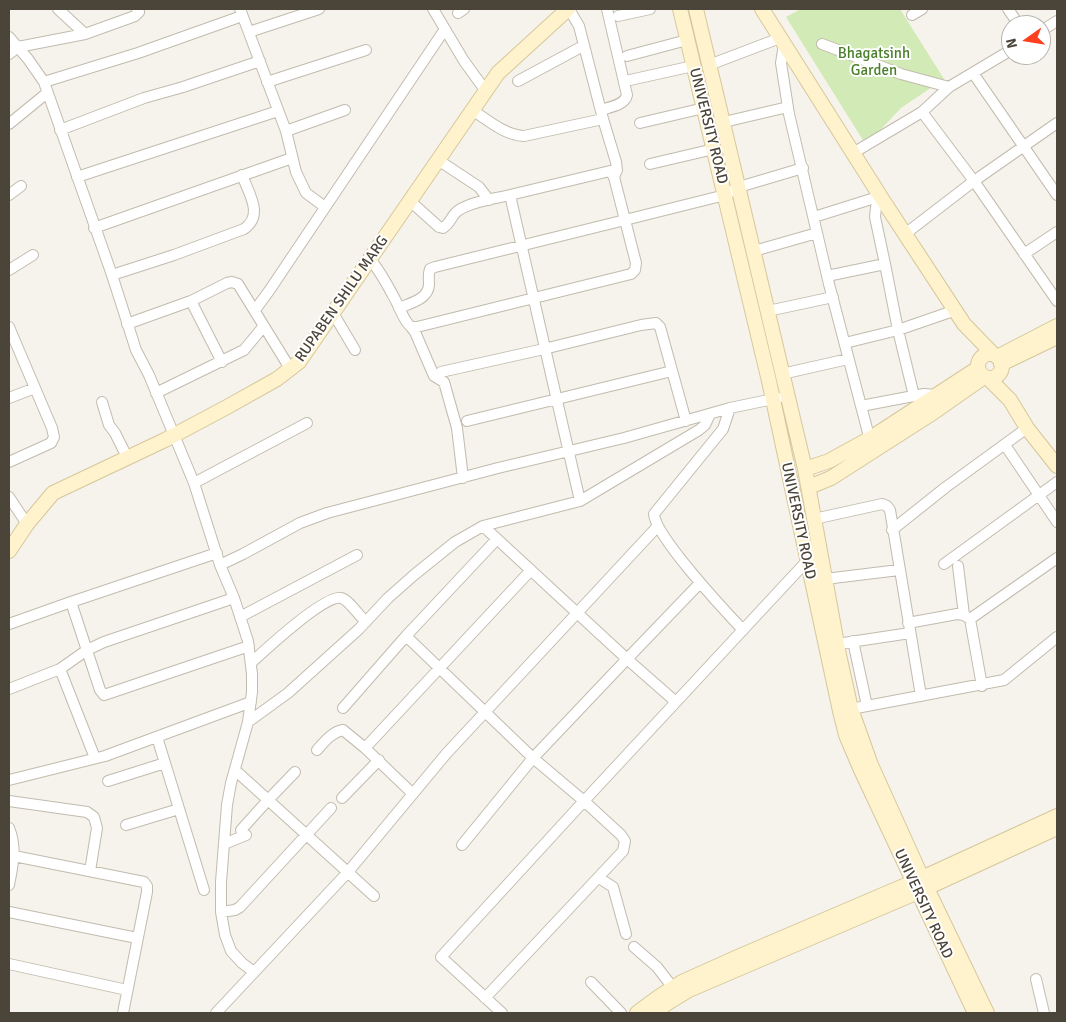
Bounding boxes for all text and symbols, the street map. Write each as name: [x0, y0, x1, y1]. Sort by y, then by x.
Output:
north arrow: [1001, 15, 1051, 65]
text: N: [1002, 37, 1021, 50]
park label: Bhagatsinh Garden: [838, 45, 910, 80]
street label: UNIVERSITY ROAD: [685, 66, 731, 186]
street label: RUPABEN SHILU MARG: [292, 232, 392, 366]
street label: UNIVERSITY ROAD: [777, 461, 819, 581]
street label: UNIVERSITY ROAD: [890, 846, 956, 962]

